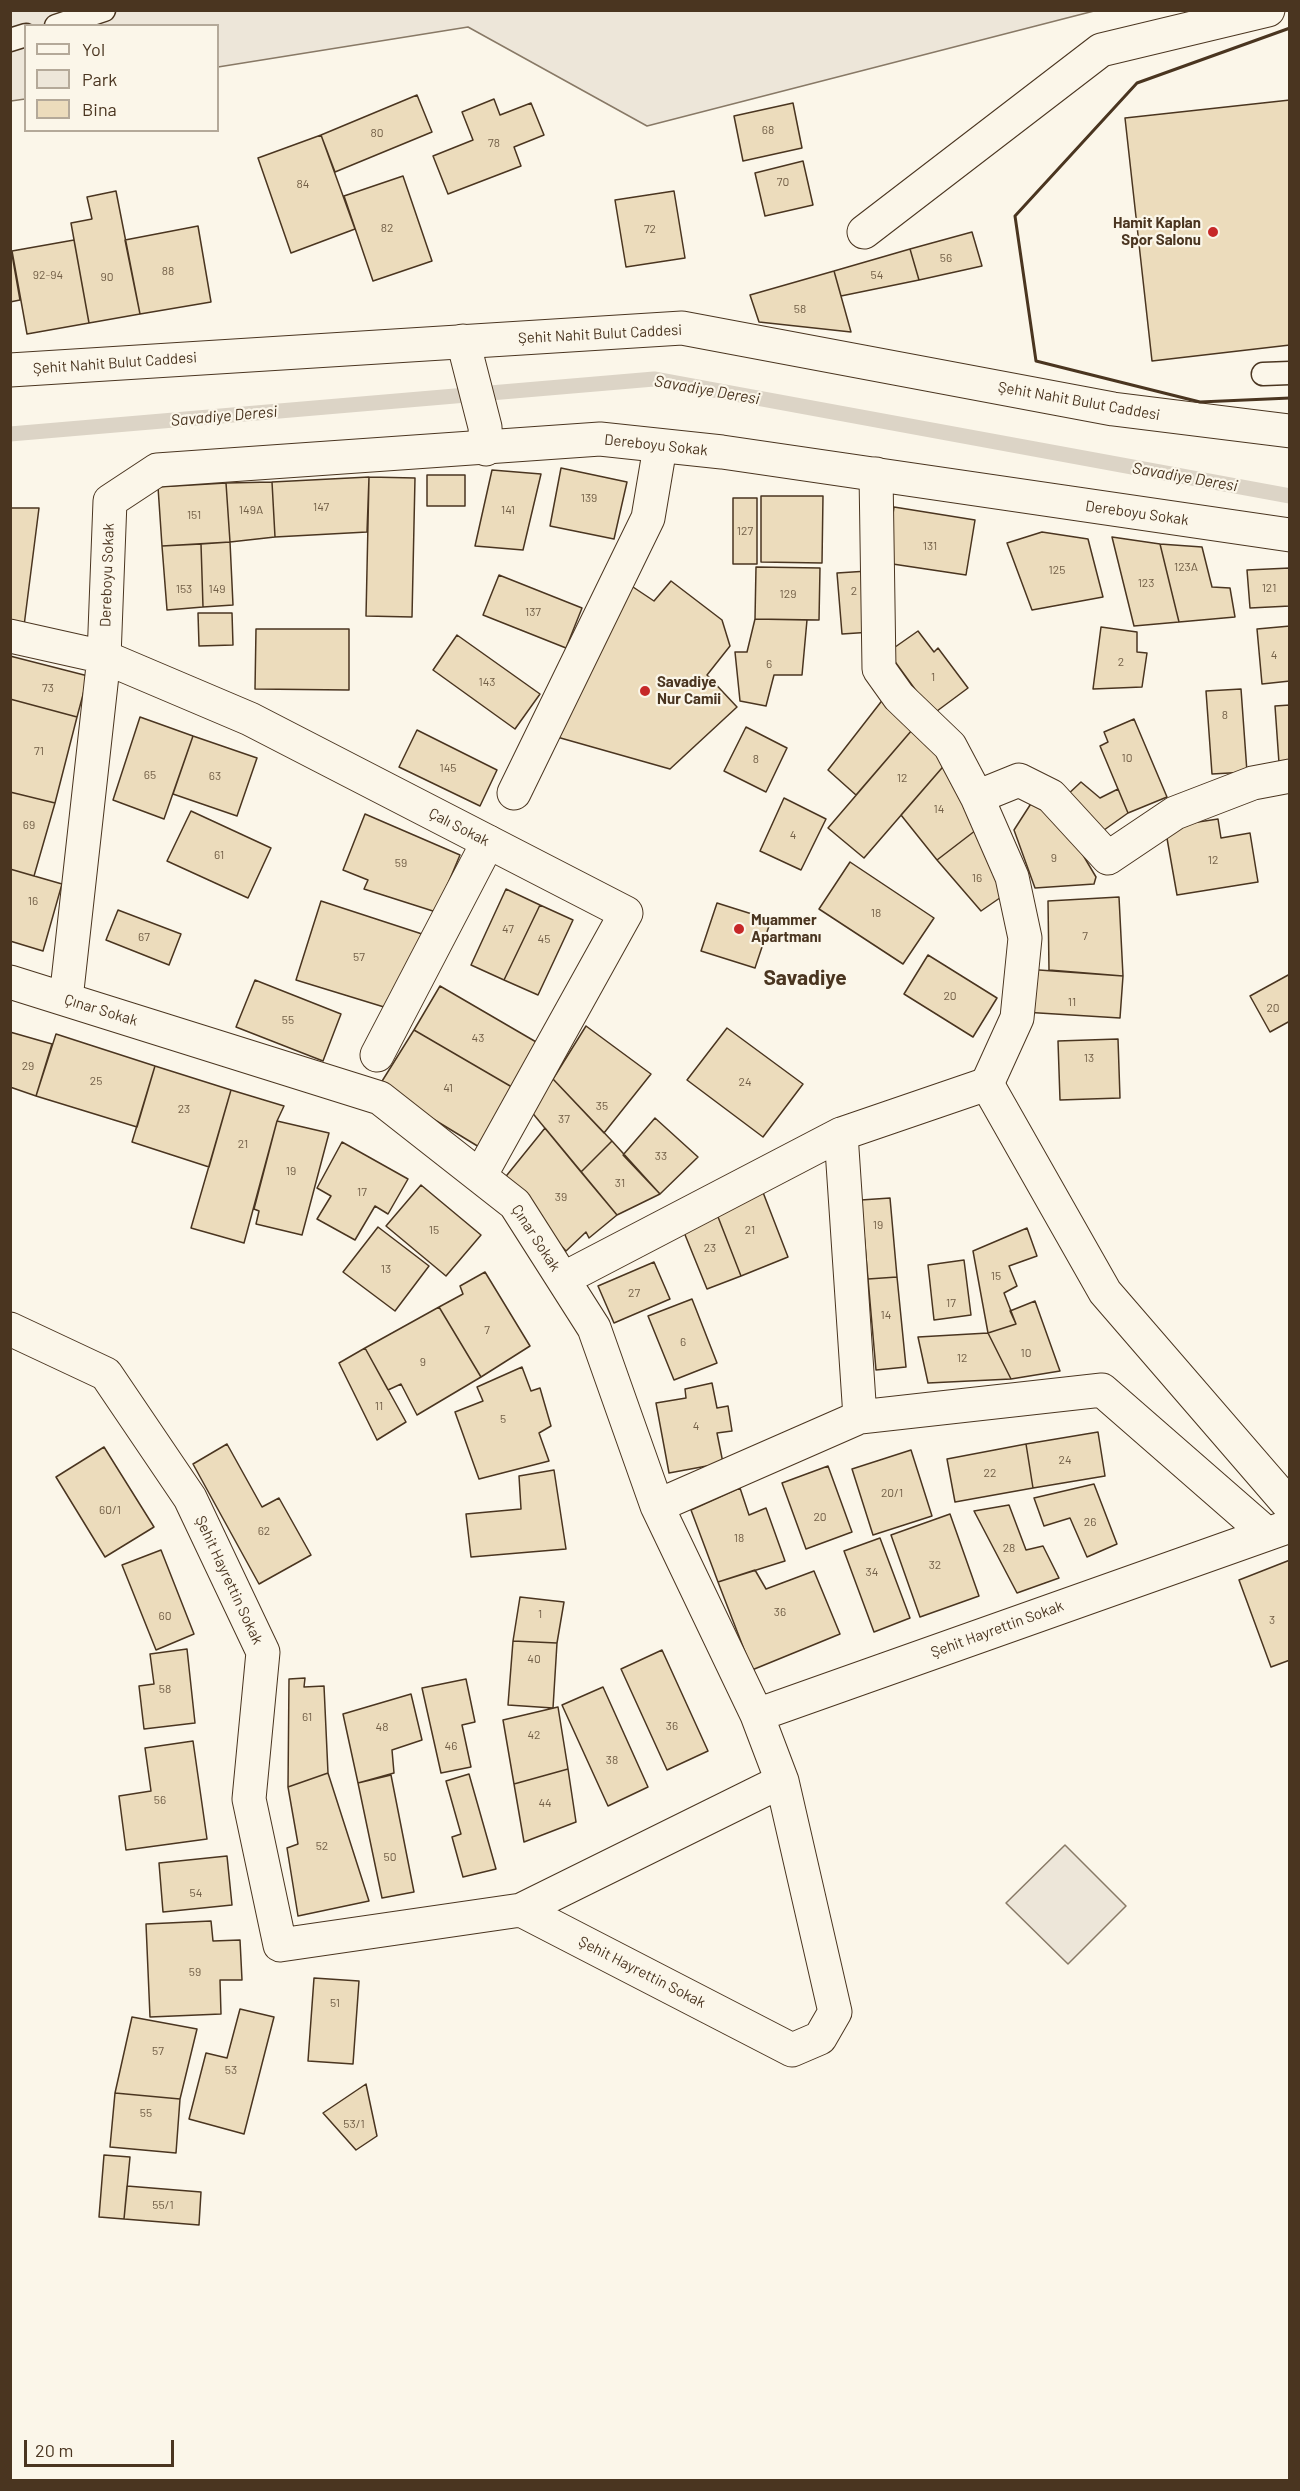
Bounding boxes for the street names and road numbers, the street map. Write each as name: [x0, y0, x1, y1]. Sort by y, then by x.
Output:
street label: Şehit Nahit Bulut Caddesi: [517, 321, 683, 347]
street label: Şehit Nahit Bulut Caddesi: [32, 348, 198, 378]
street label: Şehit Nahit Bulut Caddesi: [996, 378, 1162, 424]
street label: Dereboyu Sokak: [603, 431, 709, 459]
street label: Dereboyu Sokak: [1084, 497, 1190, 529]
street label: Dereboyu Sokak: [96, 523, 118, 627]
street label: Çalı Sokak: [426, 804, 492, 850]
street label: Çınar Sokak: [62, 990, 140, 1030]
street label: Çınar Sokak: [508, 1201, 564, 1275]
street label: Şehit Hayrettin Sokak: [191, 1513, 267, 1647]
street label: Şehit Hayrettin Sokak: [928, 1597, 1066, 1661]
street label: Şehit Hayrettin Sokak: [576, 1932, 708, 2012]

